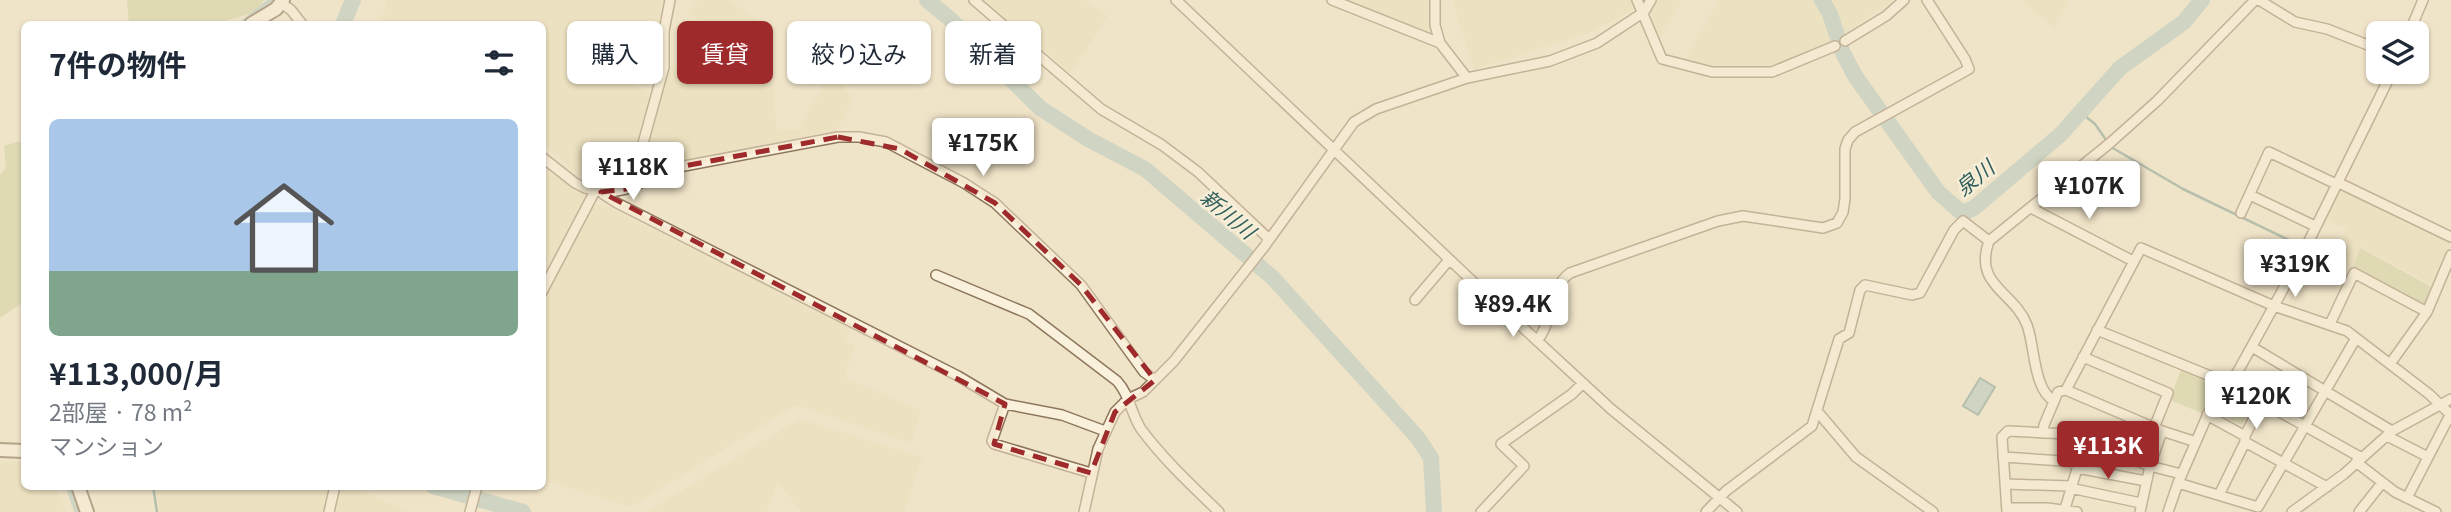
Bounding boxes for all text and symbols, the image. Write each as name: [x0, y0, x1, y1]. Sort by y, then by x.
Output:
chip: 購入: [567, 21, 663, 84]
chip: 賃貸: [677, 21, 773, 84]
chip: 絞り込み: [787, 21, 931, 84]
chip: 新着: [945, 21, 1041, 84]
map controls: [2366, 21, 2429, 84]
button: layers: [2366, 21, 2429, 84]
text: 7件の物件: [49, 41, 187, 85]
icon: filters: [480, 44, 518, 82]
pin: ¥175K: [934, 118, 1032, 178]
text: ¥175K: [948, 124, 1018, 158]
pin: ¥118K: [584, 142, 682, 202]
text: ¥118K: [598, 148, 668, 182]
water label: 泉川: [1948, 151, 2001, 202]
pin: ¥107K: [2040, 162, 2138, 221]
icon: home: [221, 165, 347, 291]
text: ¥107K: [2054, 167, 2124, 201]
water label: 新川川: [1195, 181, 1264, 246]
pin: ¥319K: [2246, 240, 2344, 299]
text: ¥319K: [2260, 245, 2330, 279]
pin: ¥89.4K: [1456, 280, 1570, 339]
text: ¥89.4K: [1474, 285, 1552, 319]
text: ¥113,000/月: [49, 350, 224, 394]
pin: ¥120K: [2207, 372, 2305, 431]
text: ¥120K: [2221, 377, 2291, 411]
text: 2部屋 · 78 m²: [49, 394, 192, 428]
pin: ¥113K: [2059, 421, 2157, 481]
text: ¥113K: [2073, 427, 2143, 461]
text: マンション: [49, 428, 164, 462]

